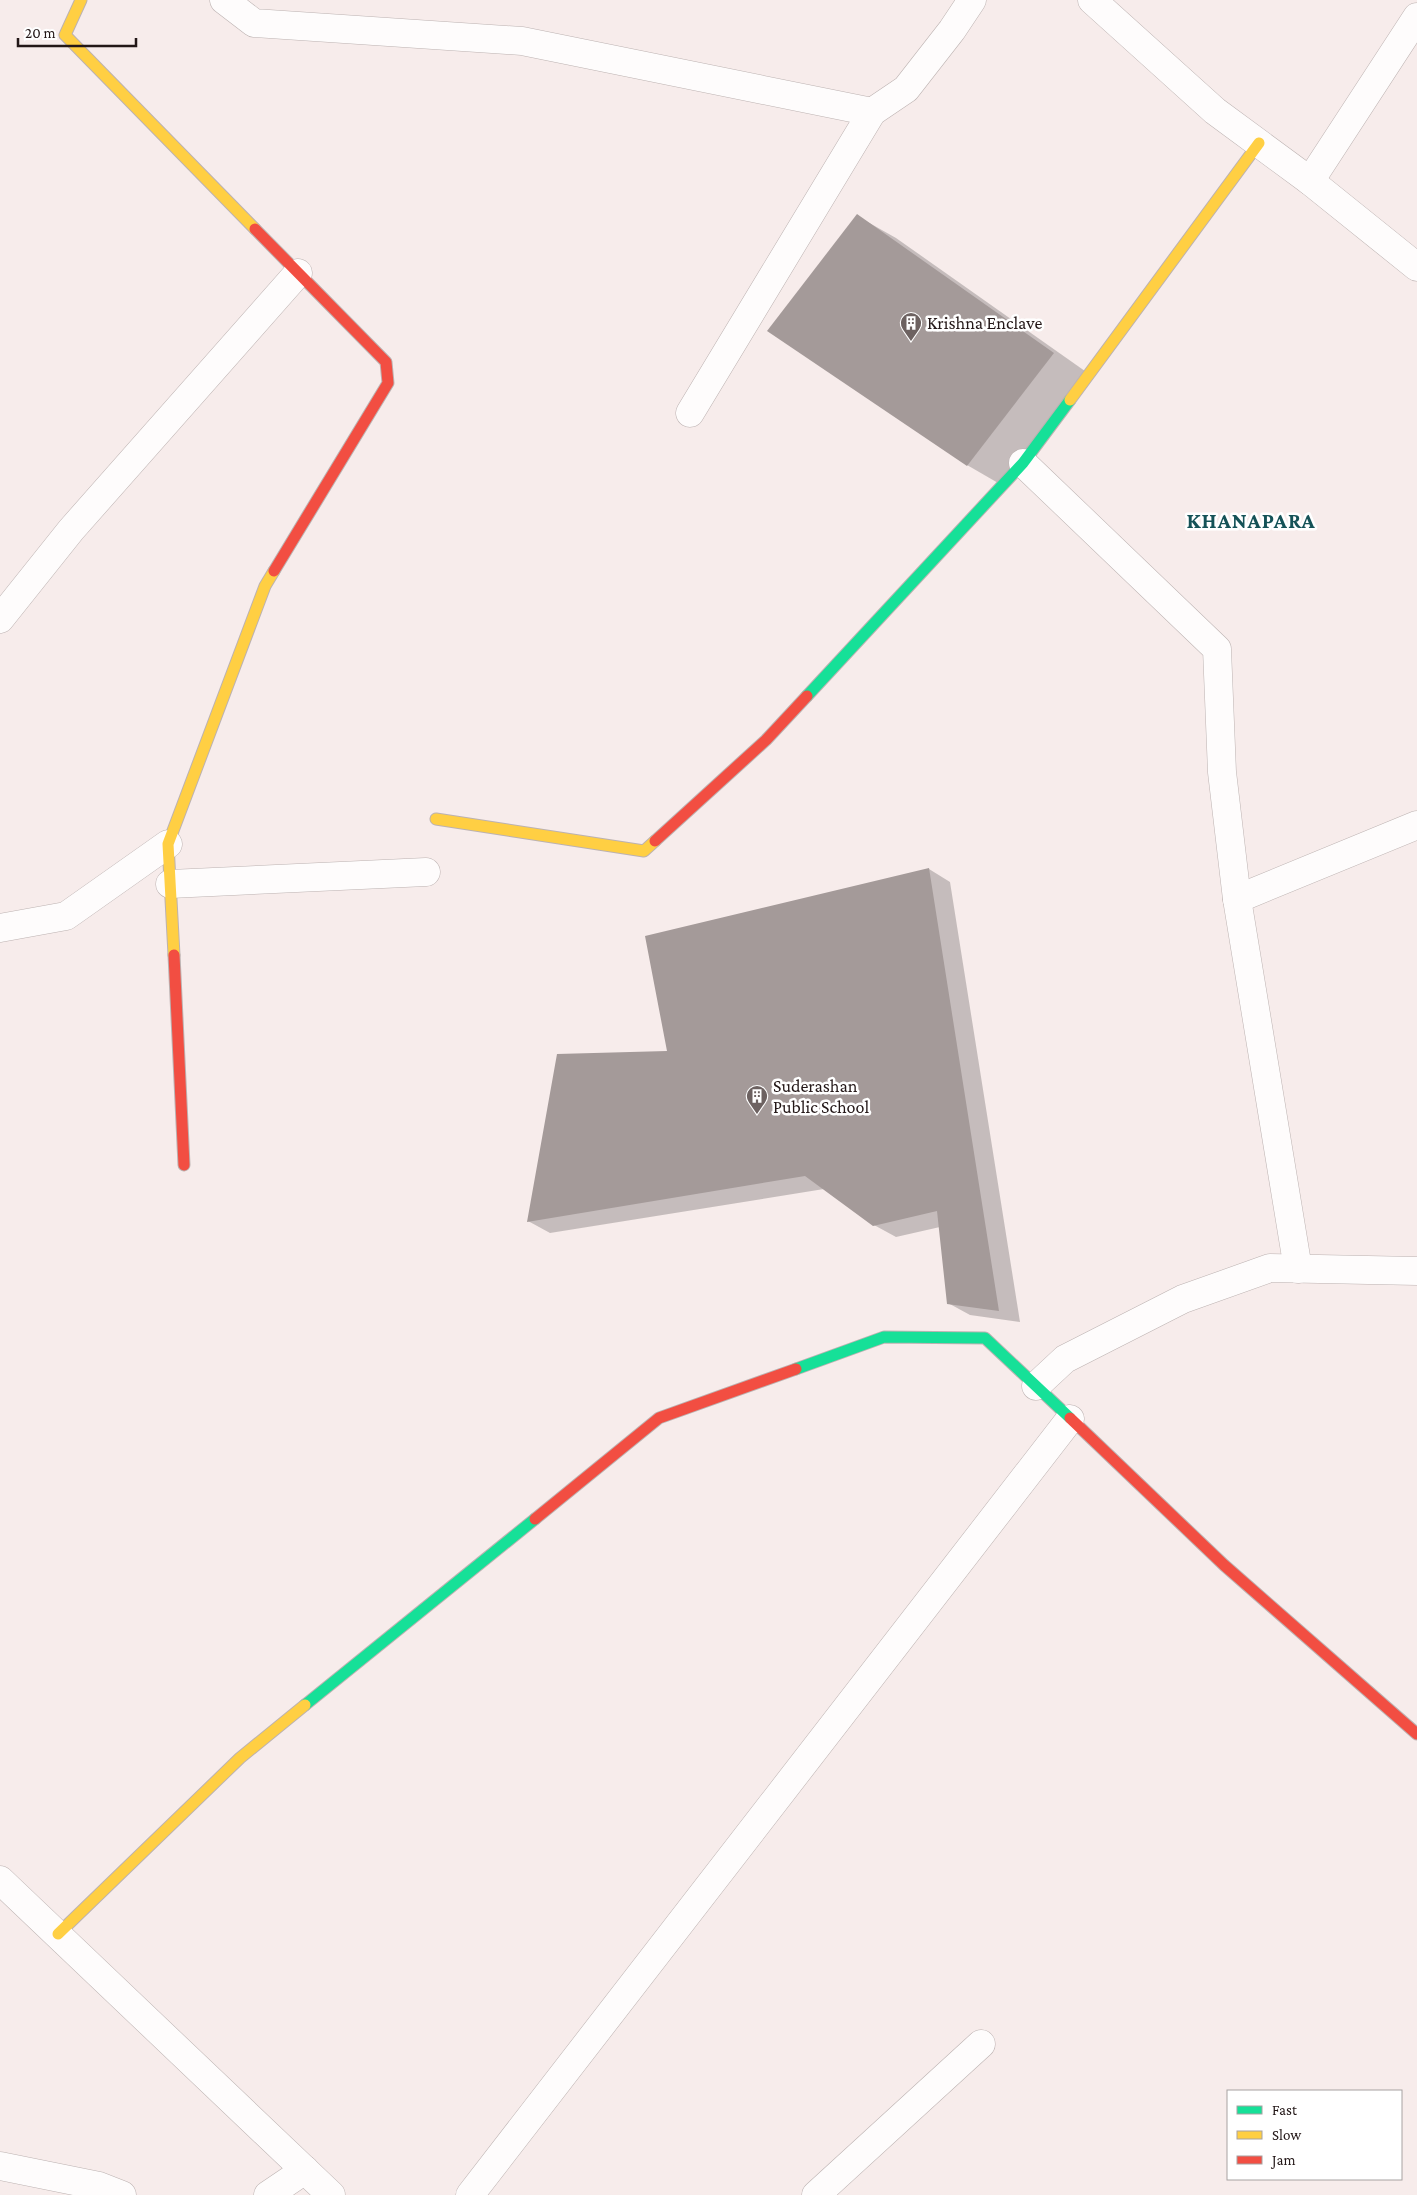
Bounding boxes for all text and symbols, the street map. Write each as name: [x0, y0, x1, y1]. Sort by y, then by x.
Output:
scale bar: [18, 15, 135, 47]
text: 20 m: [25, 25, 56, 41]
building icon: Krishna Enclave: [899, 311, 923, 342]
place label: Krishna Enclave: [927, 313, 1042, 333]
district label: KHANAPARA: [1187, 508, 1316, 533]
place label: Suderashan Public School: [773, 1076, 869, 1117]
building icon: Suderashan Public School: [745, 1084, 769, 1115]
legend: [1227, 2090, 1402, 2180]
text: Fast: [1272, 2102, 1298, 2118]
text: Slow: [1272, 2127, 1302, 2143]
text: Jam: [1270, 2152, 1295, 2169]

